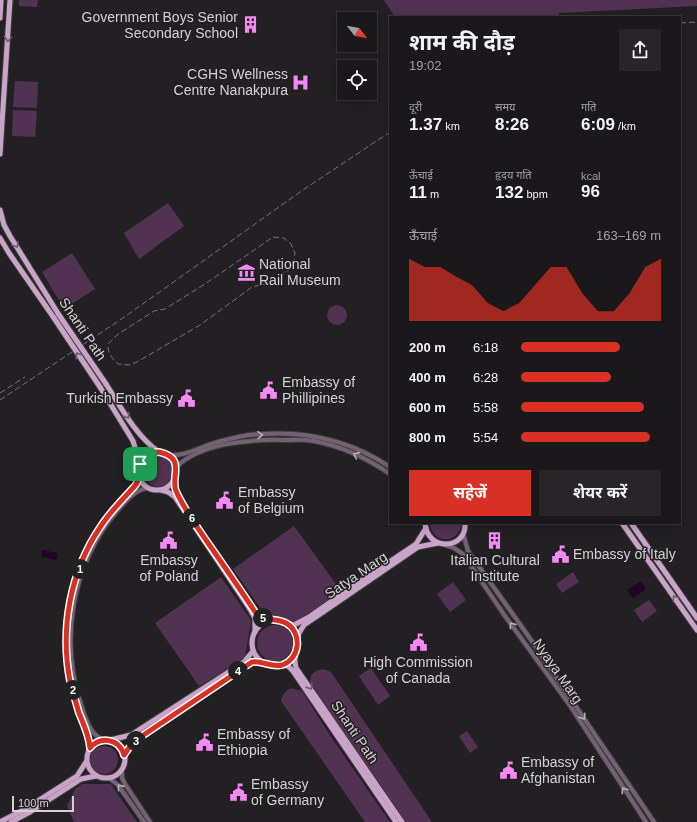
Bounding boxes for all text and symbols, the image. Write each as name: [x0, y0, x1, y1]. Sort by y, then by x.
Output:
place label: Government Boys Senior Secondary School: [82, 9, 238, 41]
north arrow: [337, 12, 377, 52]
map controls: [337, 12, 377, 100]
building icon: Government Boys Senior Secondary School: [241, 15, 261, 35]
button: share: [619, 29, 661, 71]
text: शाम की दौड़: [409, 30, 515, 55]
one-way arrow: [3, 36, 12, 42]
text: 19:02: [409, 58, 442, 73]
button: locate: [337, 60, 377, 100]
place label: CGHS Wellness Centre Nanakpura: [174, 66, 288, 98]
hospital icon: CGHS Wellness Centre Nanakpura: [291, 72, 311, 92]
text: दूरी: [409, 101, 422, 113]
text: समय: [495, 101, 515, 113]
text: गति: [581, 101, 596, 113]
text: 1.37: [409, 115, 442, 134]
text: 8:26: [495, 115, 529, 134]
text: 6:09: [581, 115, 615, 134]
text: km: [442, 120, 460, 132]
text: /km: [615, 120, 636, 132]
text: ऊँचाई: [409, 169, 433, 181]
text: हृदय गति: [495, 169, 532, 181]
text: kcal: [581, 170, 601, 182]
text: 96: [581, 182, 600, 201]
text: 11: [409, 183, 427, 202]
text: 132: [495, 183, 523, 202]
text: m: [427, 188, 439, 200]
text: bpm: [523, 188, 548, 200]
text: ऊँचाई: [409, 228, 437, 243]
text: 163–169 m: [596, 228, 661, 243]
one-way arrow: [11, 241, 18, 248]
place label: National Rail Museum: [259, 256, 341, 288]
museum icon: National Rail Museum: [236, 262, 256, 282]
street label: Shanti Path: [56, 295, 110, 363]
text: 200 m: [409, 340, 446, 355]
text: 6:18: [473, 340, 498, 355]
one-way arrow: [75, 352, 83, 359]
text: 400 m: [409, 370, 446, 385]
text: 6:28: [473, 370, 498, 385]
place label: Embassy of Phillipines: [282, 374, 355, 406]
public building icon: Embassy of Phillipines: [259, 380, 279, 400]
public building icon: Turkish Embassy: [176, 388, 196, 408]
place label: Turkish Embassy: [66, 390, 173, 406]
text: 600 m: [409, 400, 446, 415]
text: 5:58: [473, 400, 498, 415]
one-way arrow: [122, 412, 130, 419]
one-way arrow: [257, 430, 263, 439]
text: 800 m: [409, 430, 446, 445]
text: 5:54: [473, 430, 498, 445]
pin: [123, 447, 157, 481]
one-way arrow: [353, 451, 360, 459]
icon: arrive: [129, 453, 151, 475]
button: सहेजें: [409, 470, 531, 516]
button: शेयर करें: [539, 470, 661, 516]
place label: Embassy of Belgium: [238, 484, 304, 516]
public building icon: Embassy of Belgium: [215, 490, 235, 510]
pin: 6: [182, 508, 202, 528]
text: 6: [189, 512, 195, 524]
public building icon: Embassy of Poland: [159, 530, 179, 550]
building icon: Italian Cultural Institute: [485, 530, 505, 550]
public building icon: Embassy of Italy: [550, 544, 570, 564]
place label: Embassy of Italy: [573, 546, 676, 562]
street label: Satya Marg: [322, 548, 390, 602]
place label: Embassy of Poland: [139, 552, 199, 584]
place label: Italian Cultural Institute: [450, 552, 540, 584]
pin: 1: [70, 559, 90, 579]
text: 1: [77, 563, 83, 575]
one-way arrow: [672, 595, 680, 602]
pin: 5: [253, 608, 273, 628]
text: 5: [260, 612, 266, 624]
one-way arrow: [509, 622, 516, 629]
public building icon: High Commission of Canada: [408, 632, 428, 652]
street label: Nyaya Marg: [530, 636, 586, 706]
place label: High Commission of Canada: [363, 654, 473, 686]
pin: 4: [228, 661, 248, 681]
text: 4: [235, 665, 241, 677]
pin: 2: [63, 680, 83, 700]
one-way arrow: [306, 683, 313, 690]
text: 2: [70, 684, 76, 696]
street label: Shanti Path: [328, 698, 382, 766]
one-way arrow: [578, 713, 586, 720]
place label: Embassy of Ethiopia: [217, 726, 290, 758]
pin: 3: [126, 731, 146, 751]
public building icon: Embassy of Ethiopia: [194, 732, 214, 752]
text: 3: [133, 735, 139, 747]
place label: Embassy of Afghanistan: [521, 754, 595, 786]
public building icon: Embassy of Afghanistan: [498, 760, 518, 780]
place label: Embassy of Germany: [251, 776, 324, 808]
public building icon: Embassy of Germany: [228, 782, 248, 802]
one-way arrow: [117, 785, 124, 792]
one-way arrow: [621, 787, 629, 794]
scale bar: [12, 794, 74, 813]
text: 100 m: [18, 797, 49, 809]

